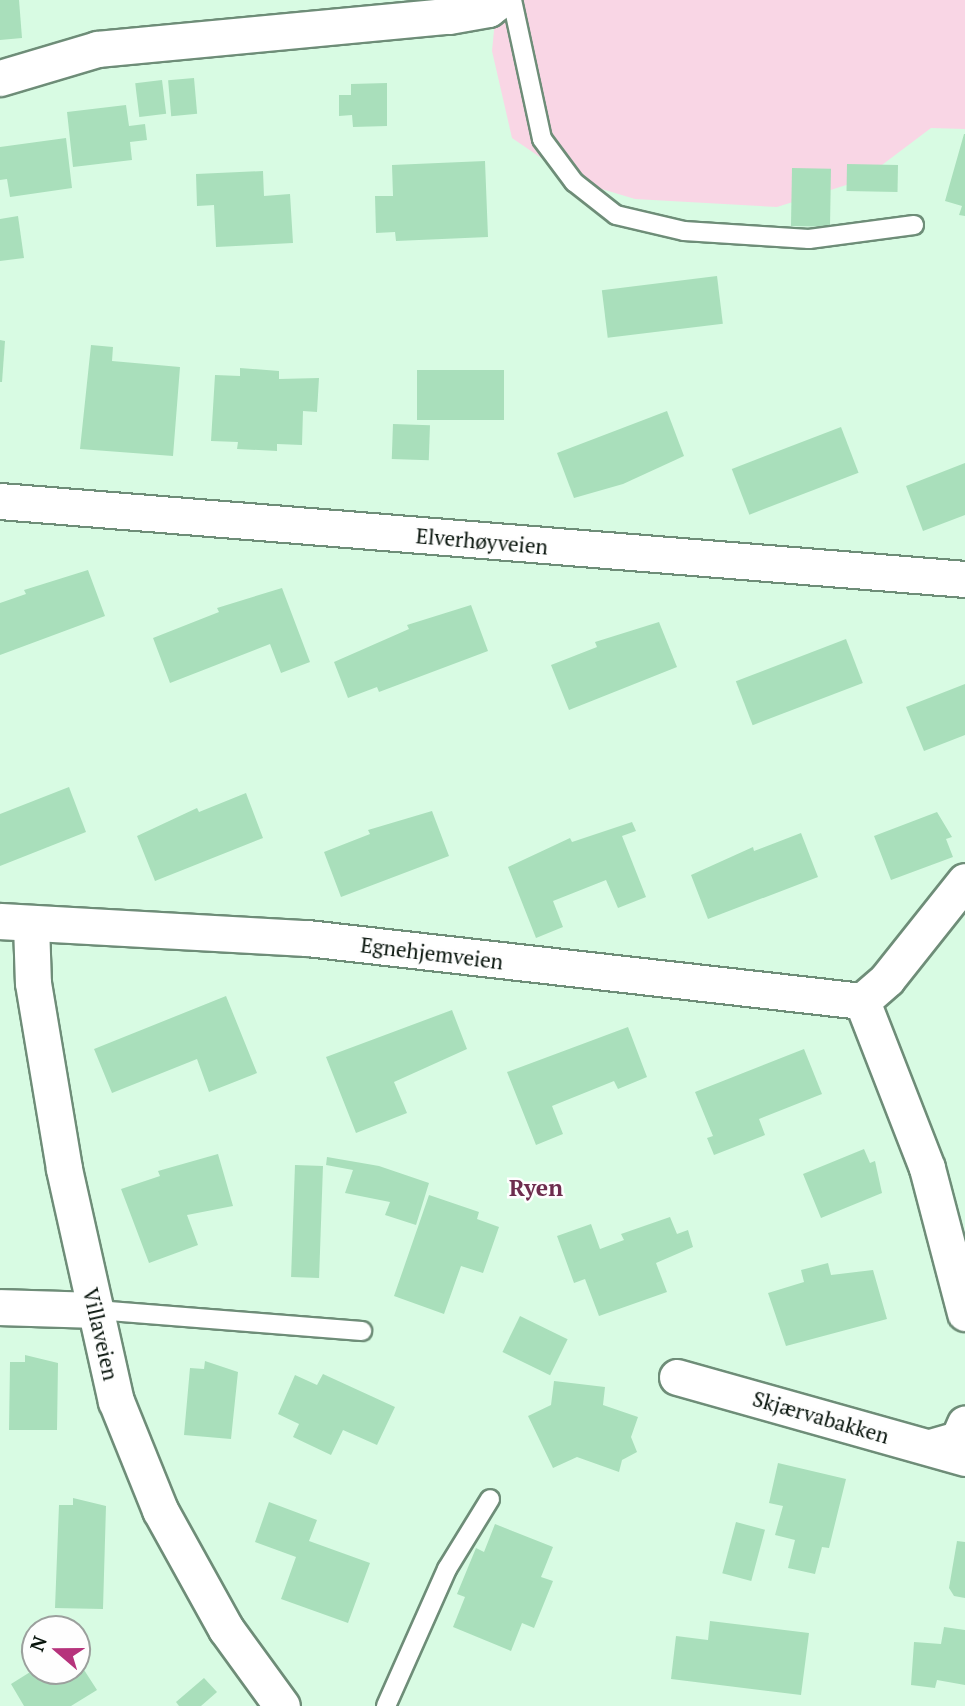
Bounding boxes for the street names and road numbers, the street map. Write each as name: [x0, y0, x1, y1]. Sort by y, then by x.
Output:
street label: Elverhøyveien: [415, 523, 549, 559]
street label: Egnehjemveien: [359, 932, 505, 974]
street label: Villaveien: [78, 1285, 124, 1383]
street label: Skjærvabakken: [750, 1386, 892, 1448]

